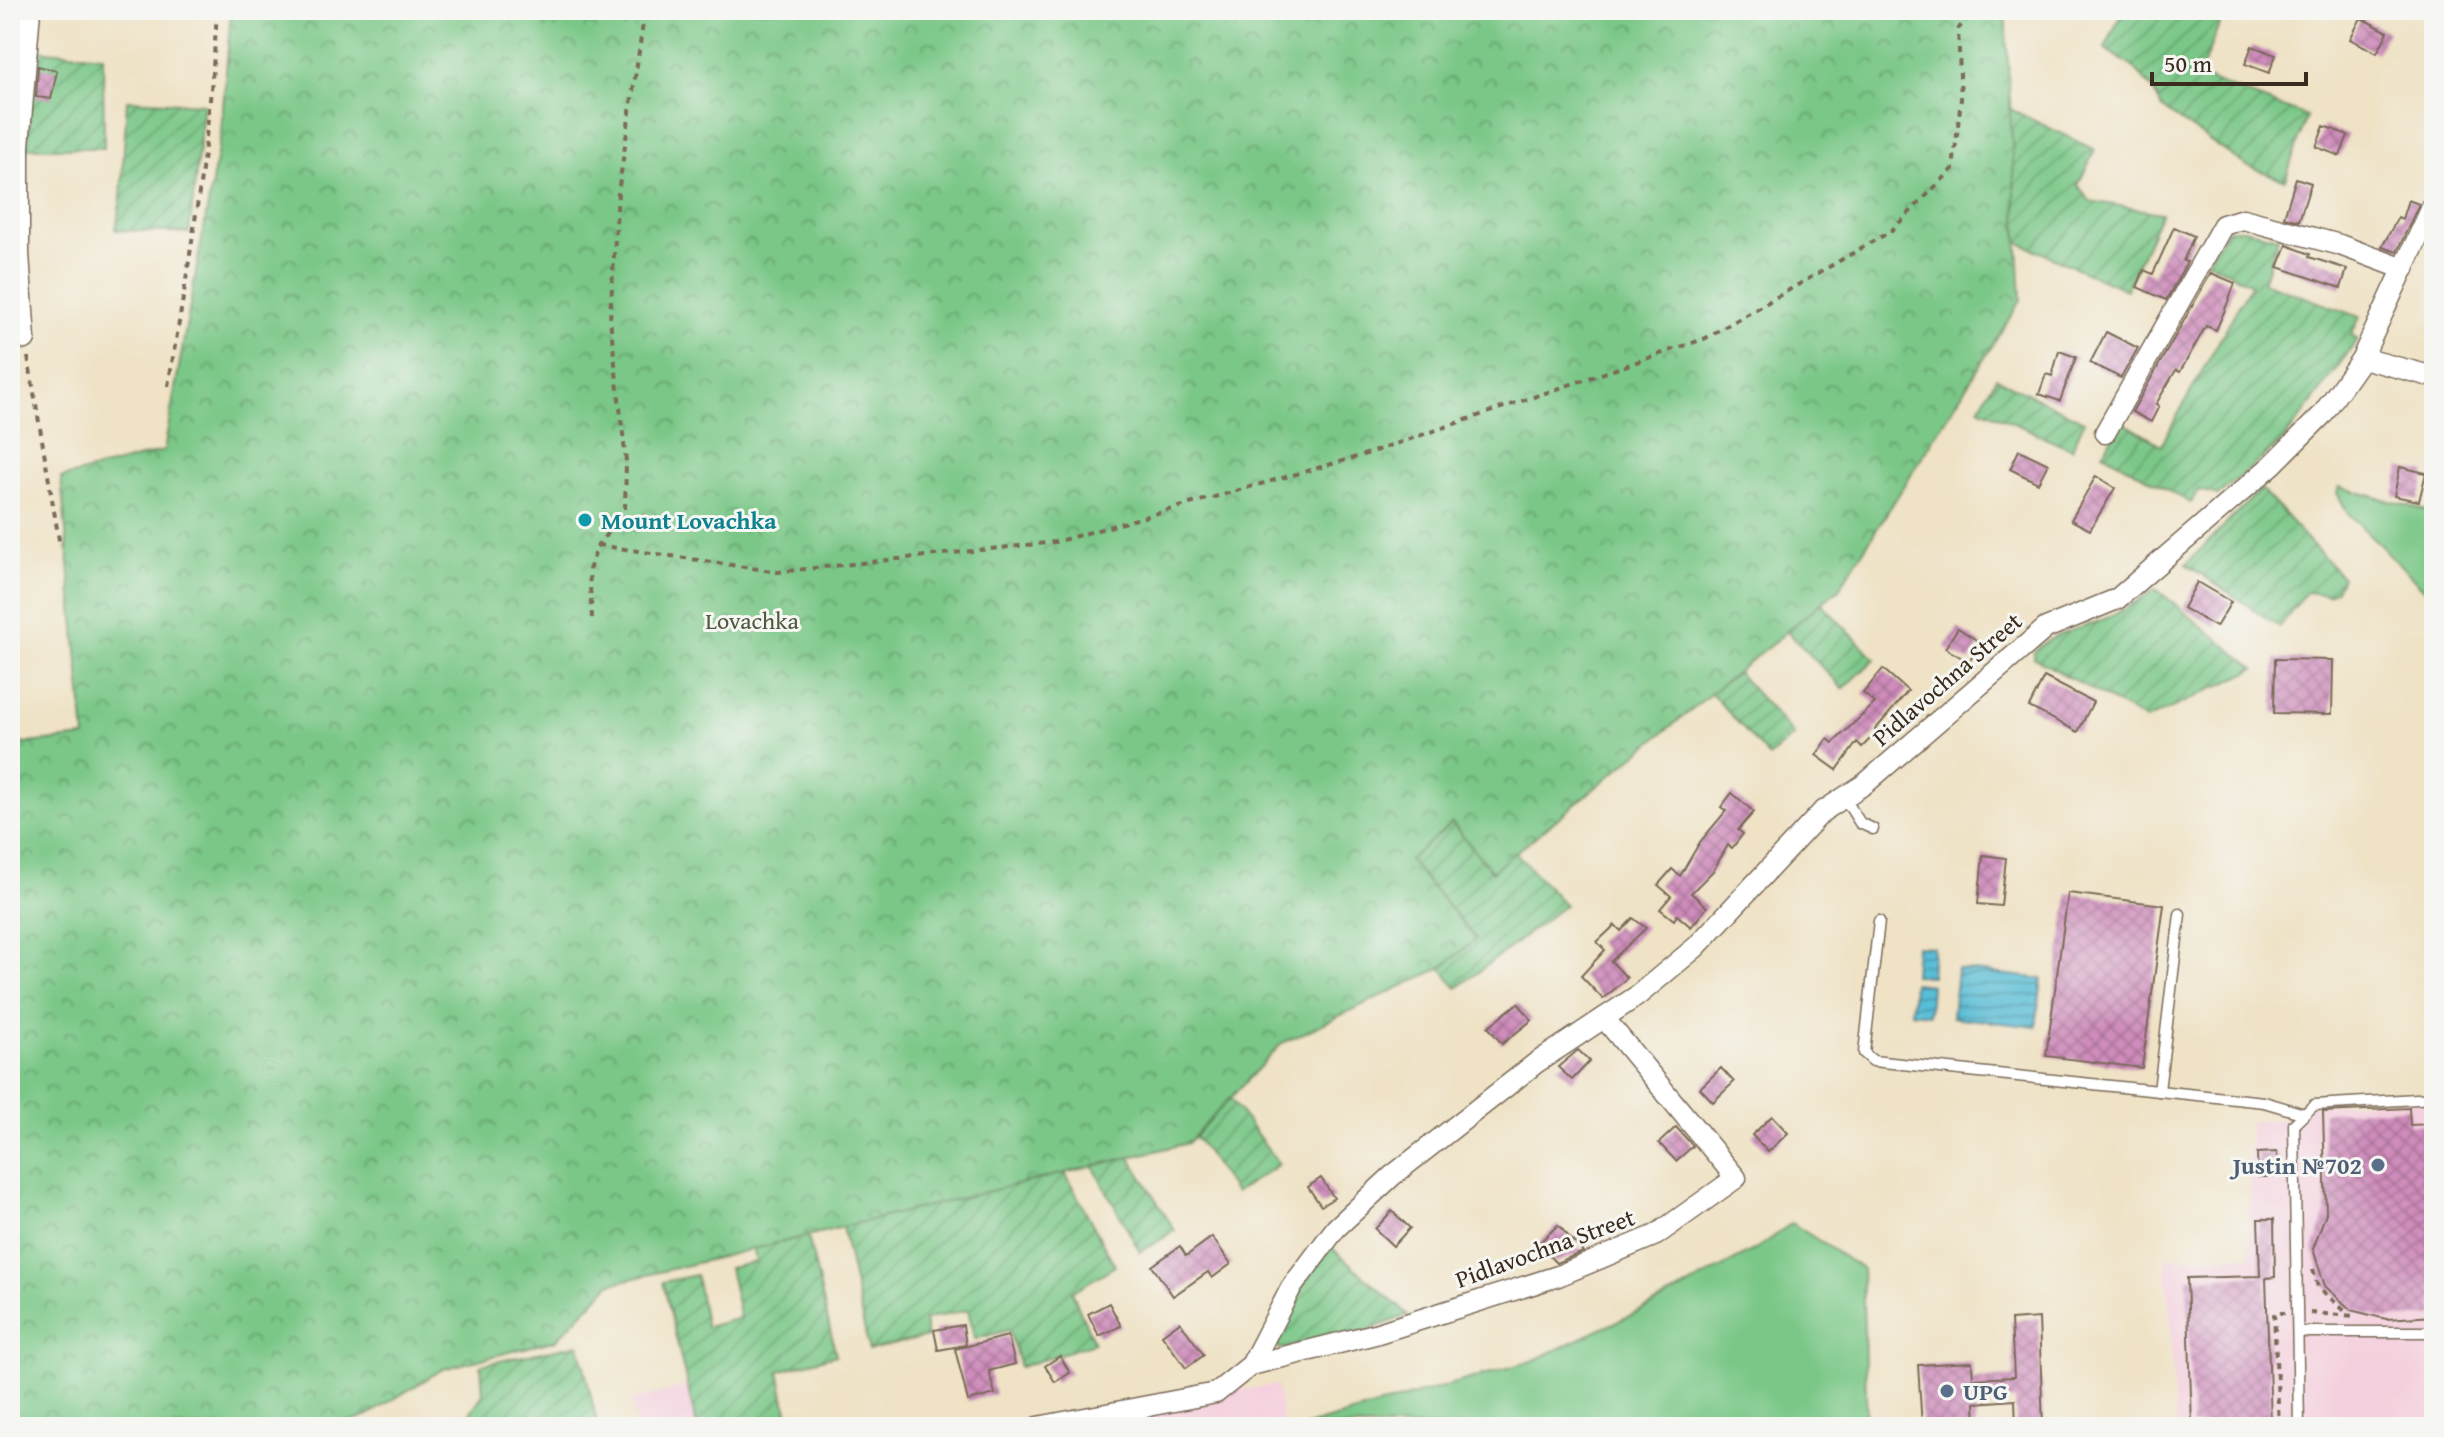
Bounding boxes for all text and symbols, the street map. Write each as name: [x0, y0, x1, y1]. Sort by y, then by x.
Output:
scale bar: [2152, 36, 2306, 86]
text: 50 m: [2164, 46, 2212, 81]
place label: Mount Lovachka: [601, 503, 777, 538]
marker: Mount Lovachka: [576, 511, 594, 529]
park label: Lovachka: [705, 603, 799, 638]
street label: Pidlavochna Street: [1864, 604, 2030, 754]
place label: Justin №702: [2229, 1148, 2362, 1183]
marker: Justin №702: [2369, 1156, 2387, 1174]
street label: Pidlavochna Street: [1450, 1199, 1640, 1297]
place label: UPG: [1963, 1374, 2008, 1409]
marker: UPG: [1938, 1382, 1956, 1400]

